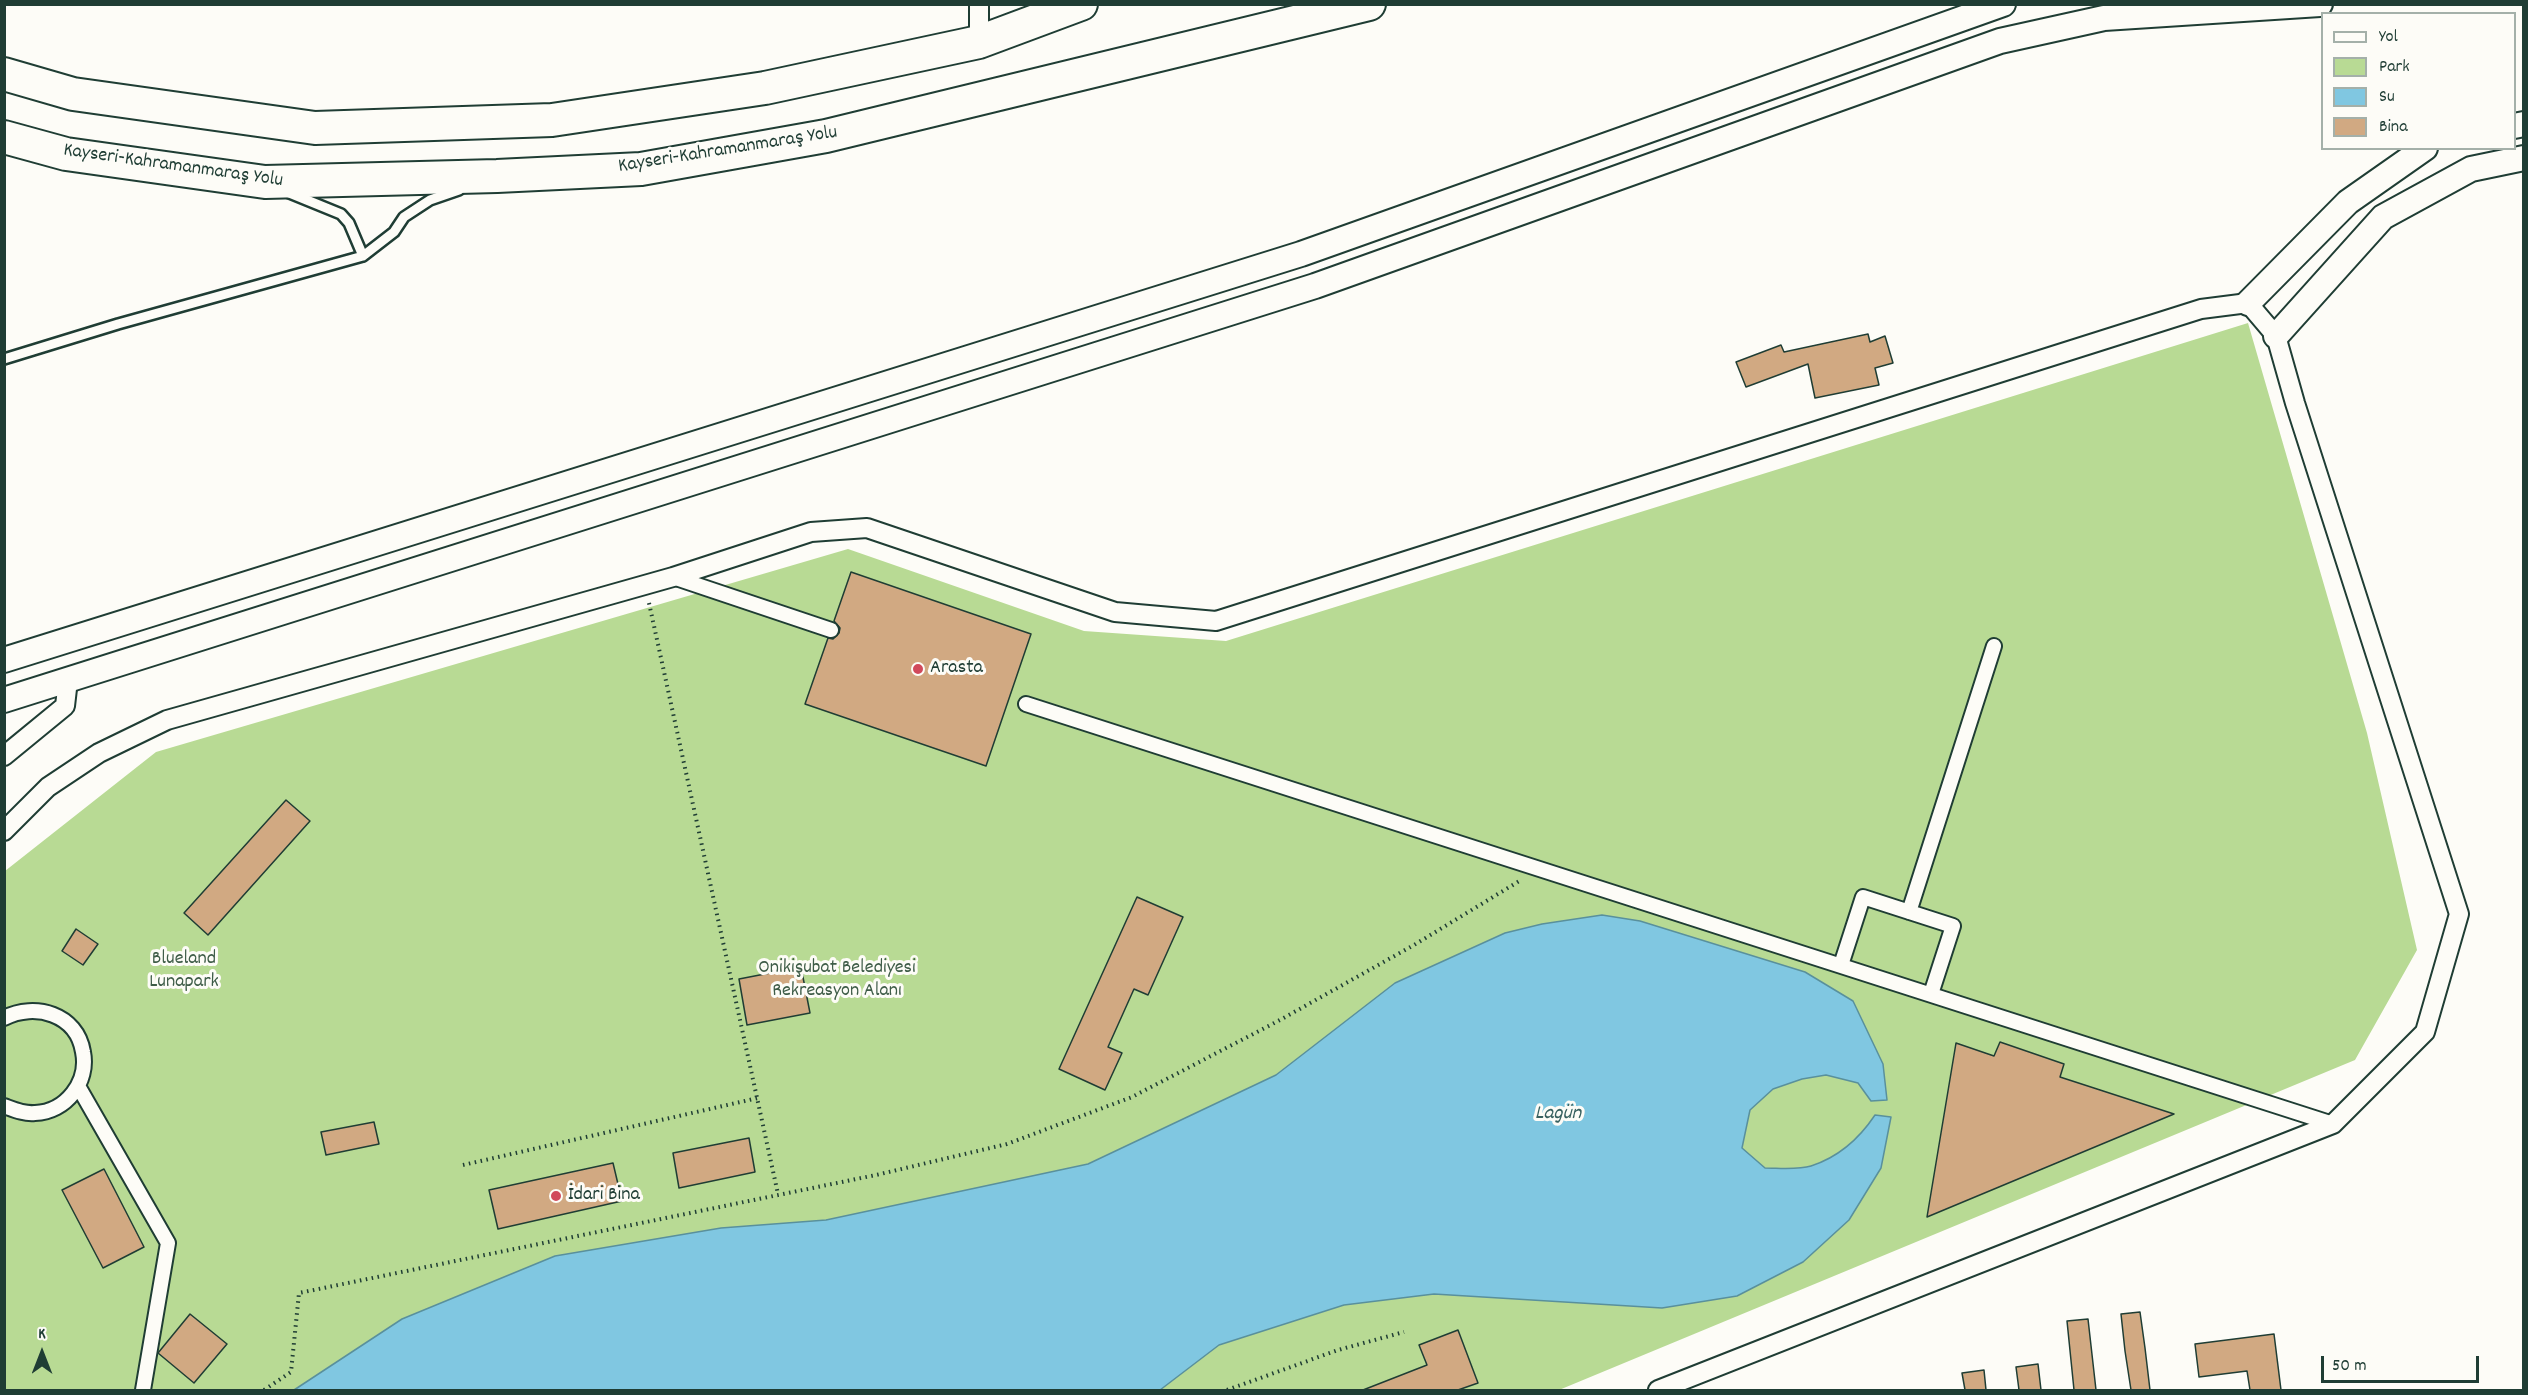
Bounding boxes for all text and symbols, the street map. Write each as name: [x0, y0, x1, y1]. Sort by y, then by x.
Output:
legend: [2321, 12, 2516, 150]
text: Yol: [2379, 25, 2398, 50]
text: Park: [2379, 55, 2410, 80]
text: Su: [2379, 85, 2395, 110]
text: Bina: [2379, 115, 2408, 140]
street label: Kayseri-Kahramanmaraş Yolu: [617, 122, 839, 180]
street label: Kayseri-Kahramanmaraş Yolu: [62, 140, 284, 194]
place label: Arasta: [930, 657, 983, 681]
marker: Arasta: [911, 662, 925, 676]
park label: Blueland Lunapark: [149, 948, 219, 995]
park label: Onikişubat Belediyesi Rekreasyon Alanı: [758, 957, 916, 1004]
water label: Lagün: [1535, 1102, 1581, 1128]
place label: İdari Bina: [568, 1184, 640, 1208]
marker: İdari Bina: [549, 1189, 563, 1203]
north arrow: [12, 1323, 72, 1383]
text: K: [38, 1323, 46, 1346]
scale bar: [2324, 1344, 2482, 1382]
text: 50 m: [2332, 1354, 2367, 1379]

